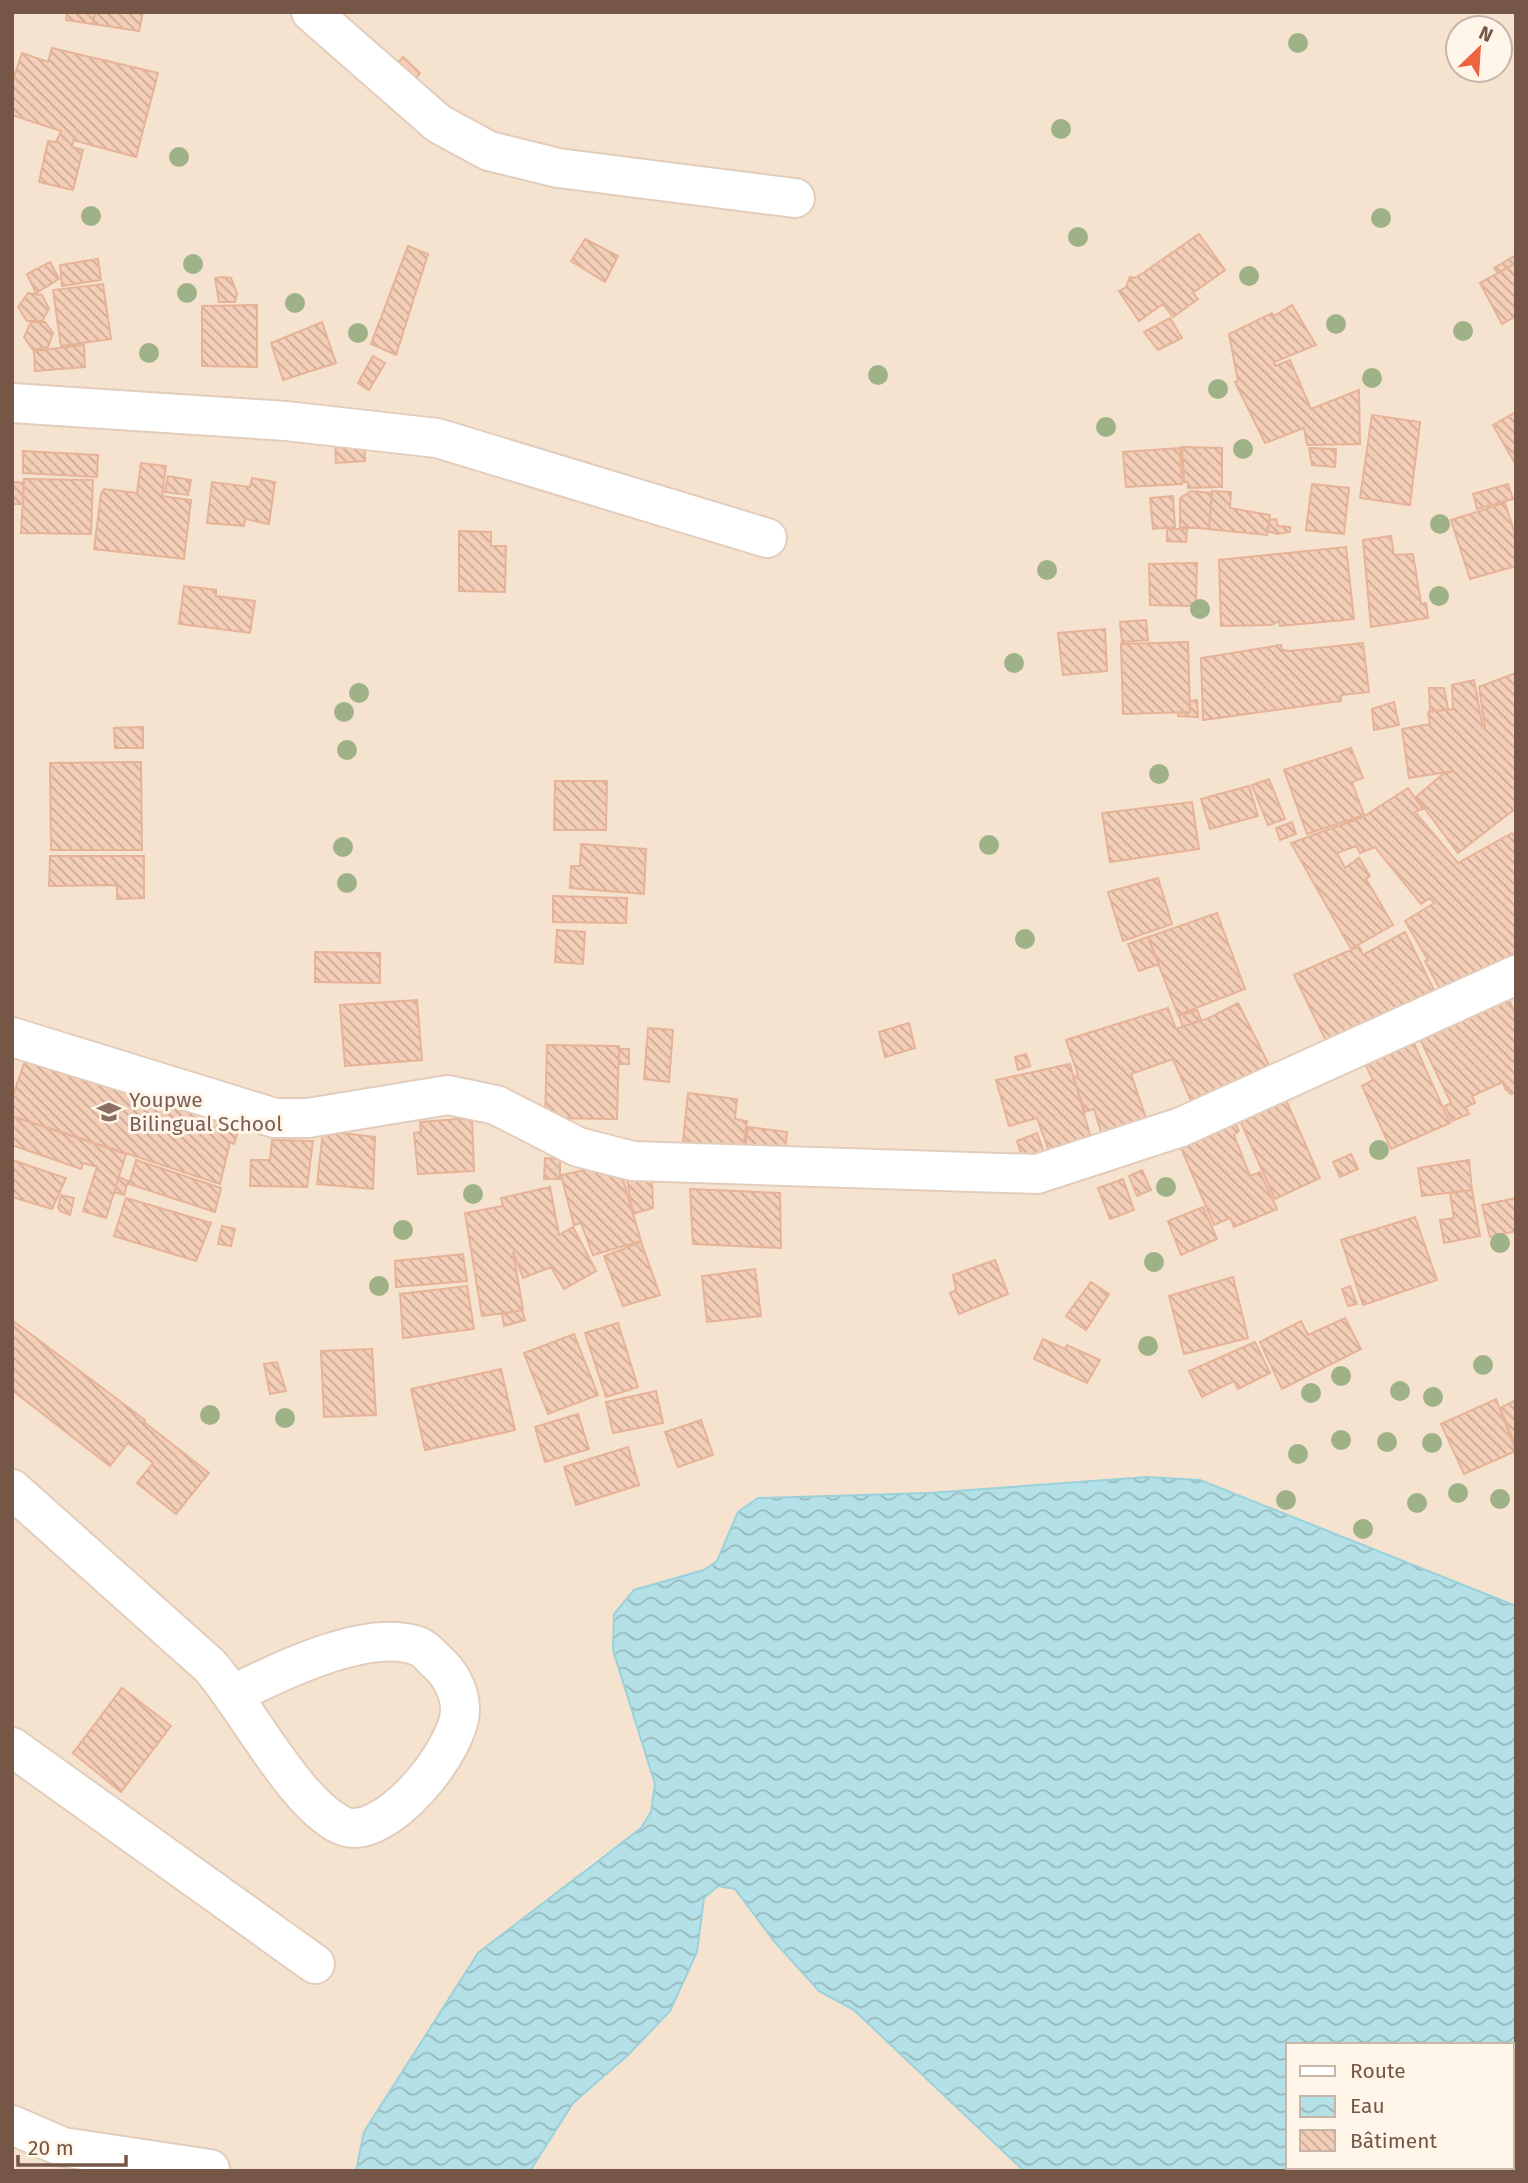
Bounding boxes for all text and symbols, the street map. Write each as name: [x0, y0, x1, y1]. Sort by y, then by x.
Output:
north arrow: [1444, 14, 1514, 84]
text: N: [1475, 21, 1497, 47]
place label: Youpwe Bilingual School: [129, 1087, 282, 1137]
school or university icon: Youpwe Bilingual School: [95, 1098, 123, 1126]
legend: [1286, 2043, 1514, 2169]
text: Route: [1350, 2058, 1406, 2084]
text: Eau: [1350, 2093, 1385, 2119]
scale bar: [18, 2124, 126, 2168]
text: Bâtiment: [1350, 2128, 1437, 2154]
text: 20 m: [28, 2135, 74, 2161]

